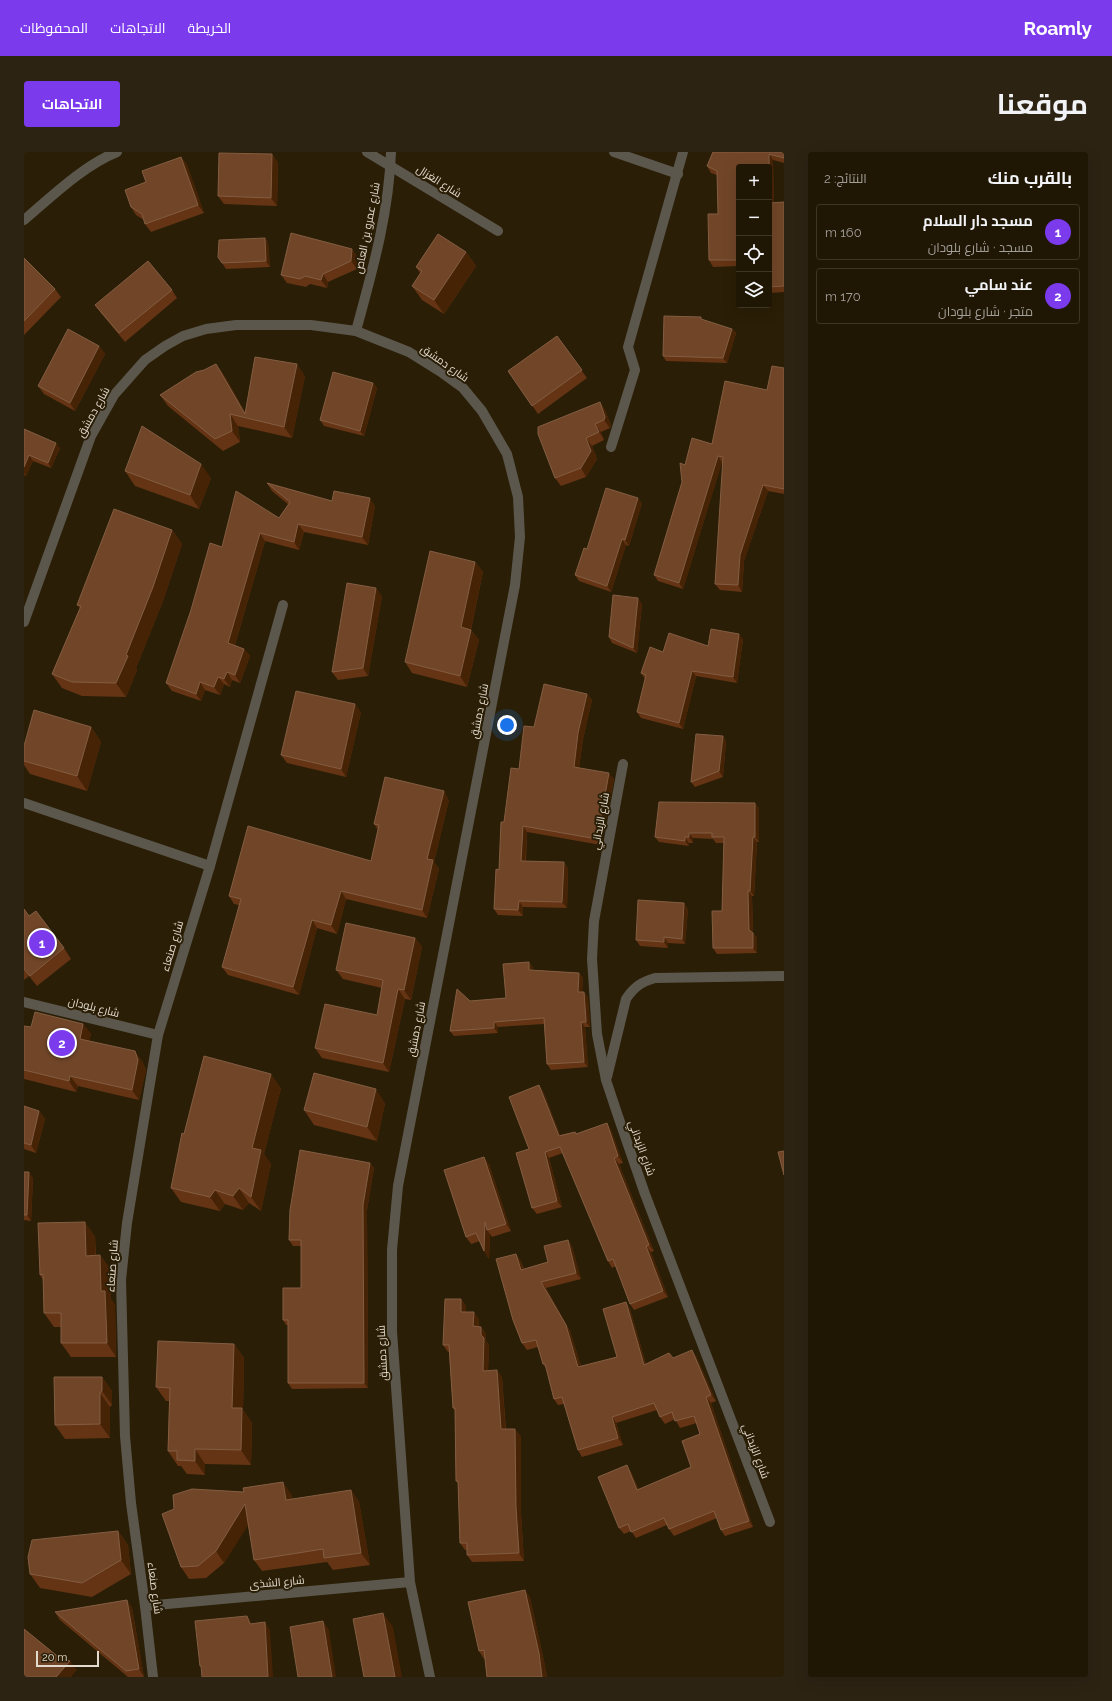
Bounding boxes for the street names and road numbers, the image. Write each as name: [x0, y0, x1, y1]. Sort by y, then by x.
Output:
street label: شارع الغزال: [413, 162, 464, 201]
street label: شارع عمرو بن العاص: [352, 181, 384, 275]
street label: شارع دمشق: [418, 342, 471, 386]
street label: شارع دمشق: [74, 385, 114, 440]
street label: شارع دمشق: [468, 682, 492, 740]
street label: شارع الزبداني: [589, 791, 614, 851]
street label: شارع صنعاء: [159, 919, 187, 973]
street label: شارع بلودان: [67, 995, 121, 1021]
street label: شارع دمشق: [405, 1000, 429, 1058]
street label: شارع الزبداني: [624, 1119, 658, 1178]
street label: شارع صنعاء: [104, 1239, 122, 1293]
street label: شارع دمشق: [375, 1325, 391, 1381]
street label: شارع الزبداني: [737, 1422, 772, 1481]
street label: شارع صنعاء: [143, 1561, 165, 1615]
street label: شارع الشذى: [249, 1574, 305, 1592]

